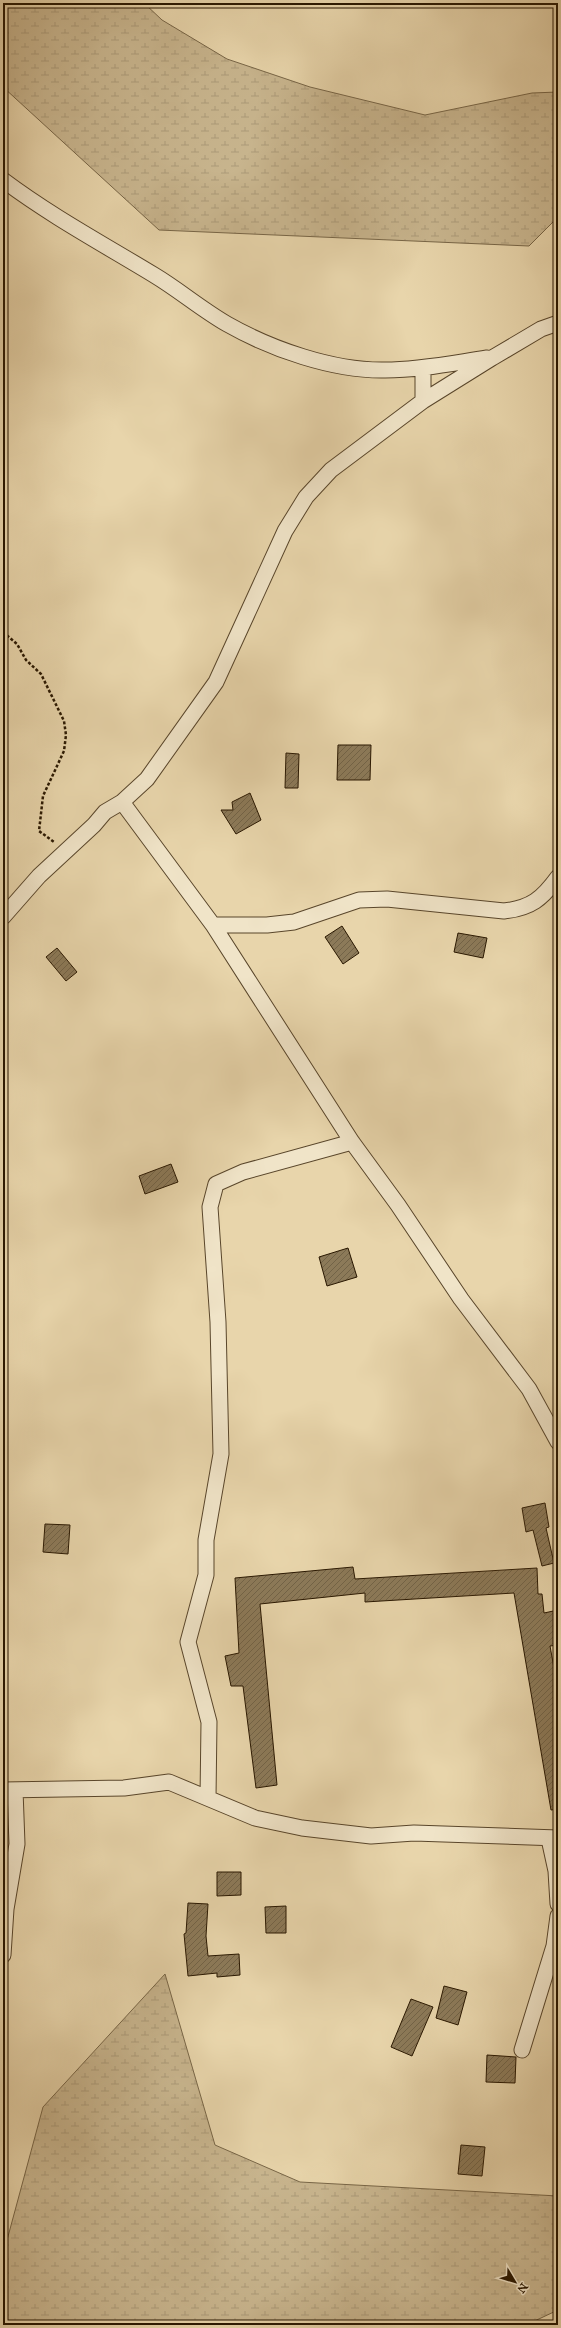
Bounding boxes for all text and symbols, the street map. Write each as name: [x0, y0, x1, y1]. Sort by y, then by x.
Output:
north arrow: [495, 2262, 535, 2302]
text: N: [514, 2280, 530, 2296]

